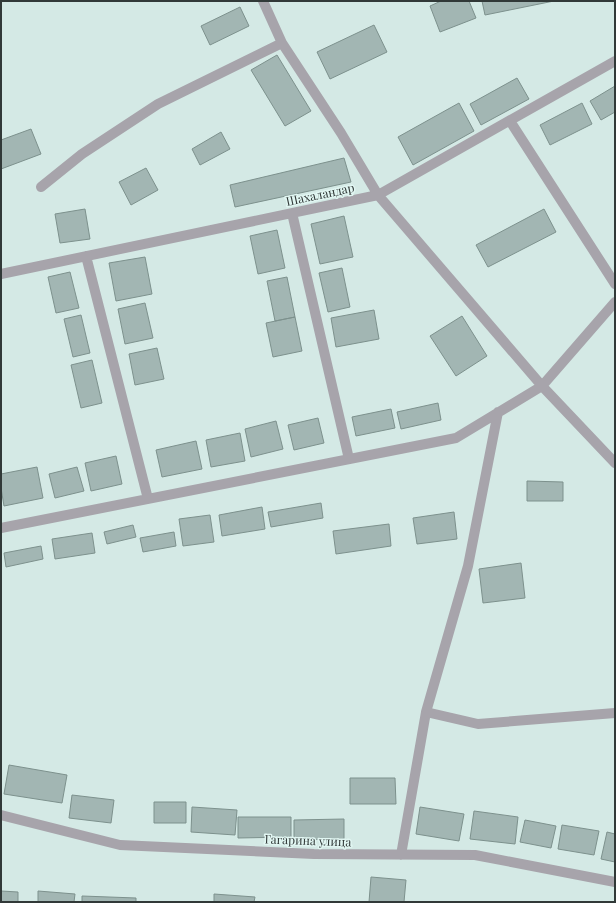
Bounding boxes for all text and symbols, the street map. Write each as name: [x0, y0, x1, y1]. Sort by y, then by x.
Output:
street label: Шахаландар: [284, 179, 356, 209]
street label: Гагарина улица: [264, 830, 352, 850]

